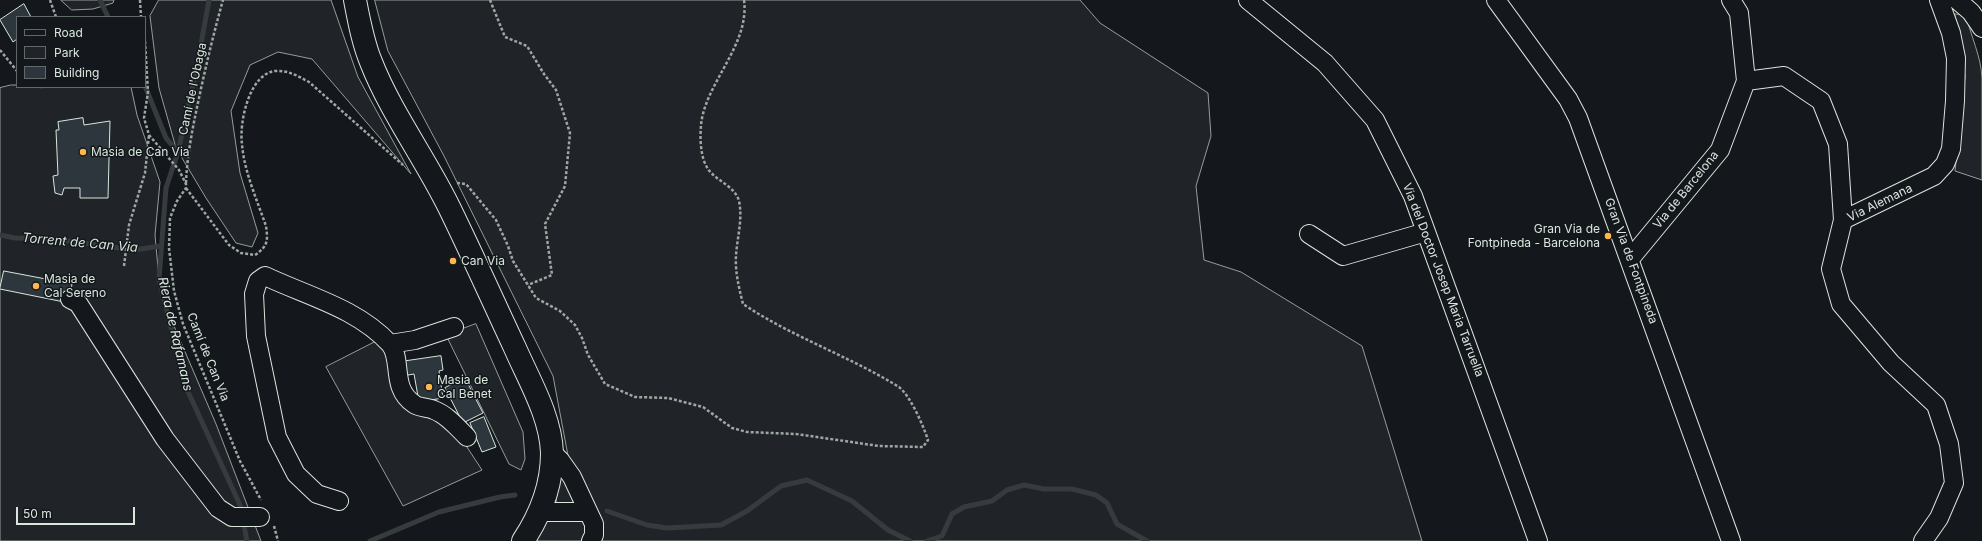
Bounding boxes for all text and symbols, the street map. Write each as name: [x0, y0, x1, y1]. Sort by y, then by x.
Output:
legend: [16, 16, 146, 88]
text: Road: [54, 25, 83, 40]
street label: Camí de l'Obaga: [176, 42, 210, 136]
text: Park: [54, 45, 80, 60]
text: Building: [54, 65, 99, 80]
place label: Masia de Can Via: [91, 145, 190, 159]
marker: Masia de Can Via: [78, 147, 88, 157]
street label: Via de Barcelona: [1650, 148, 1722, 232]
street label: Via del Doctor Josep Maria Tarruella: [1399, 181, 1487, 379]
street label: Via Alemana: [1845, 181, 1915, 225]
street label: Gran Via de Fontpineda: [1602, 196, 1660, 326]
place label: Gran Via de Fontpineda - Barcelona: [1468, 222, 1600, 250]
water label: Torrent de Can Via: [21, 230, 139, 256]
marker: Gran Via de Fontpineda - Barcelona: [1603, 231, 1613, 241]
place label: Can Via: [461, 254, 505, 268]
marker: Can Via: [448, 256, 458, 266]
place label: Masia de Cal Sereno: [44, 272, 106, 300]
water label: Riera de Rafamans: [154, 275, 196, 393]
marker: Masia de Cal Sereno: [31, 281, 41, 291]
street label: Camí de Can Via: [184, 311, 232, 403]
place label: Masia de Cal Benet: [437, 373, 492, 401]
marker: Masia de Cal Benet: [424, 382, 434, 392]
scale bar: [18, 499, 137, 525]
text: 50 m: [23, 506, 52, 521]

